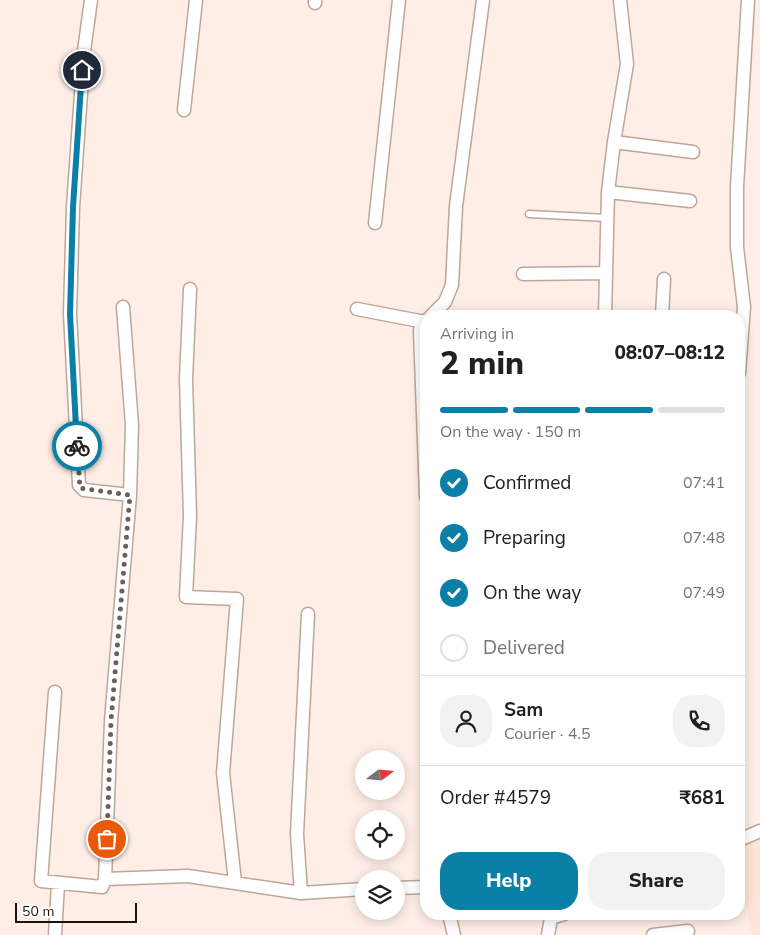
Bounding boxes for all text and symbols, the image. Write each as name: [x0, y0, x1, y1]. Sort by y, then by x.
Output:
pin: [61, 49, 103, 91]
icon: home: [68, 56, 96, 84]
text: Arriving in: [440, 323, 514, 345]
text: 08:07–08:12: [614, 340, 725, 366]
text: 2 min: [440, 342, 524, 385]
courier: [52, 421, 102, 471]
text: On the way · 150 m: [440, 421, 581, 443]
icon: bike: [63, 432, 91, 460]
icon: check: [440, 469, 468, 497]
text: Confirmed: [483, 470, 571, 496]
text: 07:41: [683, 472, 725, 494]
icon: check: [440, 524, 468, 552]
text: Preparing: [483, 525, 566, 551]
text: 07:48: [683, 527, 725, 549]
icon: check: [440, 579, 468, 607]
text: On the way: [483, 580, 581, 606]
text: 07:49: [683, 582, 725, 604]
text: Delivered: [483, 635, 565, 661]
button: person: [440, 695, 492, 747]
button: phone: [673, 695, 725, 747]
text: Sam: [504, 697, 543, 723]
text: Courier · 4.5: [504, 723, 590, 745]
north arrow: [355, 750, 405, 800]
map controls: [355, 750, 405, 920]
text: Order #4579: [440, 785, 551, 811]
text: ₹681: [679, 785, 725, 811]
button: locate: [355, 810, 405, 860]
pin: [86, 818, 128, 860]
icon: bag: [93, 825, 121, 853]
button: Help: [440, 852, 578, 910]
button: Share: [588, 852, 725, 910]
button: layers: [355, 870, 405, 920]
scale bar: [15, 900, 138, 923]
text: 50 m: [22, 902, 54, 921]

